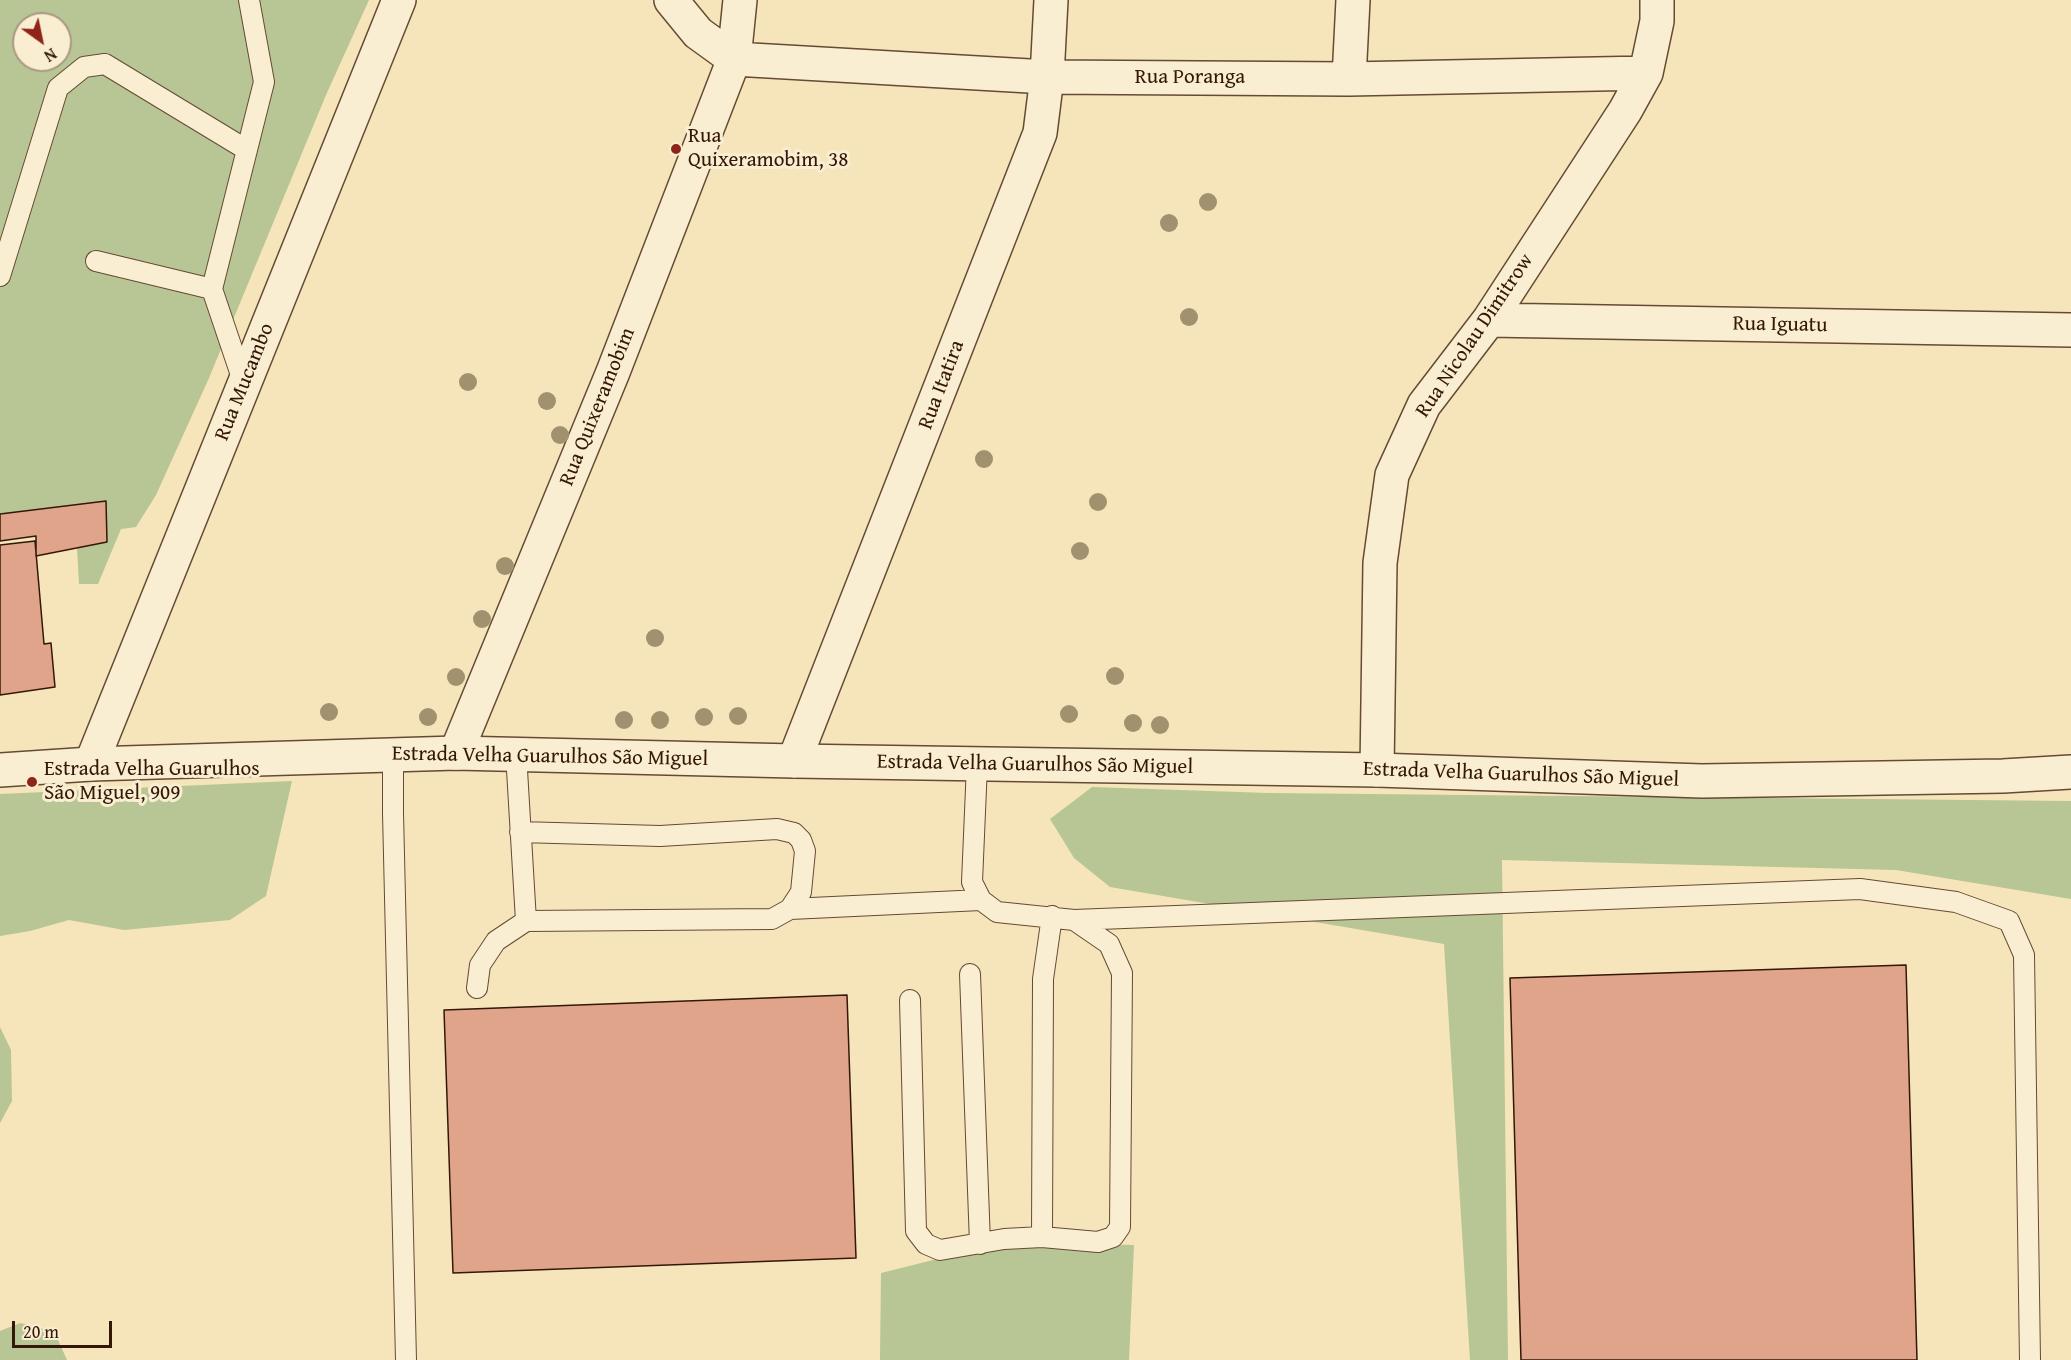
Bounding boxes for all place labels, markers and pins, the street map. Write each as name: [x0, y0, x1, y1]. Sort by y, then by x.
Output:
place label: Rua Quixeramobim, 38: [688, 124, 848, 174]
marker: Rua Quixeramobim, 38: [669, 142, 683, 156]
place label: Estrada Velha Guarulhos São Miguel, 909: [44, 757, 260, 807]
marker: Estrada Velha Guarulhos São Miguel, 909: [25, 775, 39, 789]

